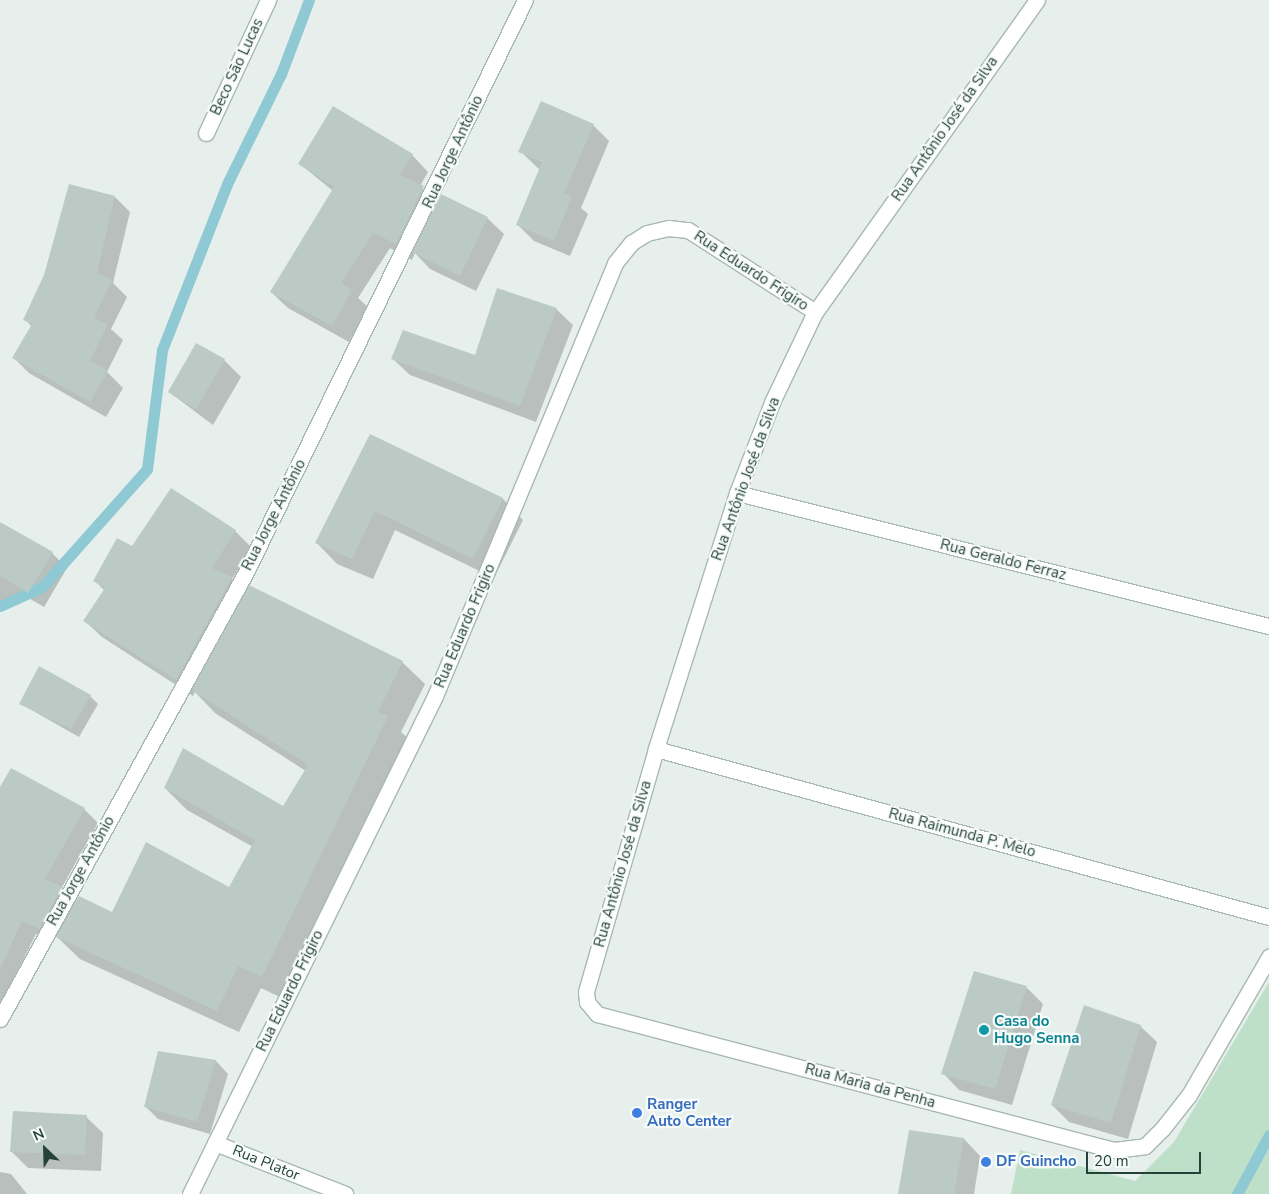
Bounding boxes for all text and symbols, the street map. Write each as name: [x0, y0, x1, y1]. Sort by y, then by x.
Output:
street label: Beco São Lucas: [207, 16, 267, 118]
street label: Rua Antônio José da Silva: [888, 53, 1002, 205]
street label: Rua Jorge Antônio: [419, 93, 487, 211]
street label: Rua Eduardo Frigiro: [690, 227, 812, 315]
street label: Rua Antônio José da Silva: [708, 395, 784, 563]
street label: Rua Jorge Antônio: [238, 456, 310, 574]
street label: Rua Geraldo Ferraz: [938, 536, 1068, 584]
street label: Rua Eduardo Frigiro: [431, 561, 499, 691]
street label: Rua Antônio José da Silva: [591, 779, 655, 949]
street label: Rua Raimunda P. Melo: [886, 805, 1038, 861]
street label: Rua Jorge Antônio: [43, 813, 119, 929]
street label: Rua Eduardo Frigiro: [253, 927, 327, 1055]
place label: Casa do Hugo Senna: [994, 1012, 1079, 1047]
marker: Casa do Hugo Senna: [978, 1024, 990, 1036]
street label: Rua Maria da Penha: [803, 1060, 937, 1112]
place label: Ranger Auto Center: [647, 1095, 731, 1130]
marker: Ranger Auto Center: [631, 1107, 643, 1119]
north arrow: [20, 1124, 70, 1174]
text: N: [30, 1124, 47, 1146]
street label: Rua Plator: [230, 1141, 302, 1185]
scale bar: [1089, 1142, 1204, 1174]
text: 20 m: [1094, 1151, 1129, 1171]
place label: DF Guincho: [996, 1153, 1077, 1171]
marker: DF Guincho: [980, 1156, 992, 1168]

